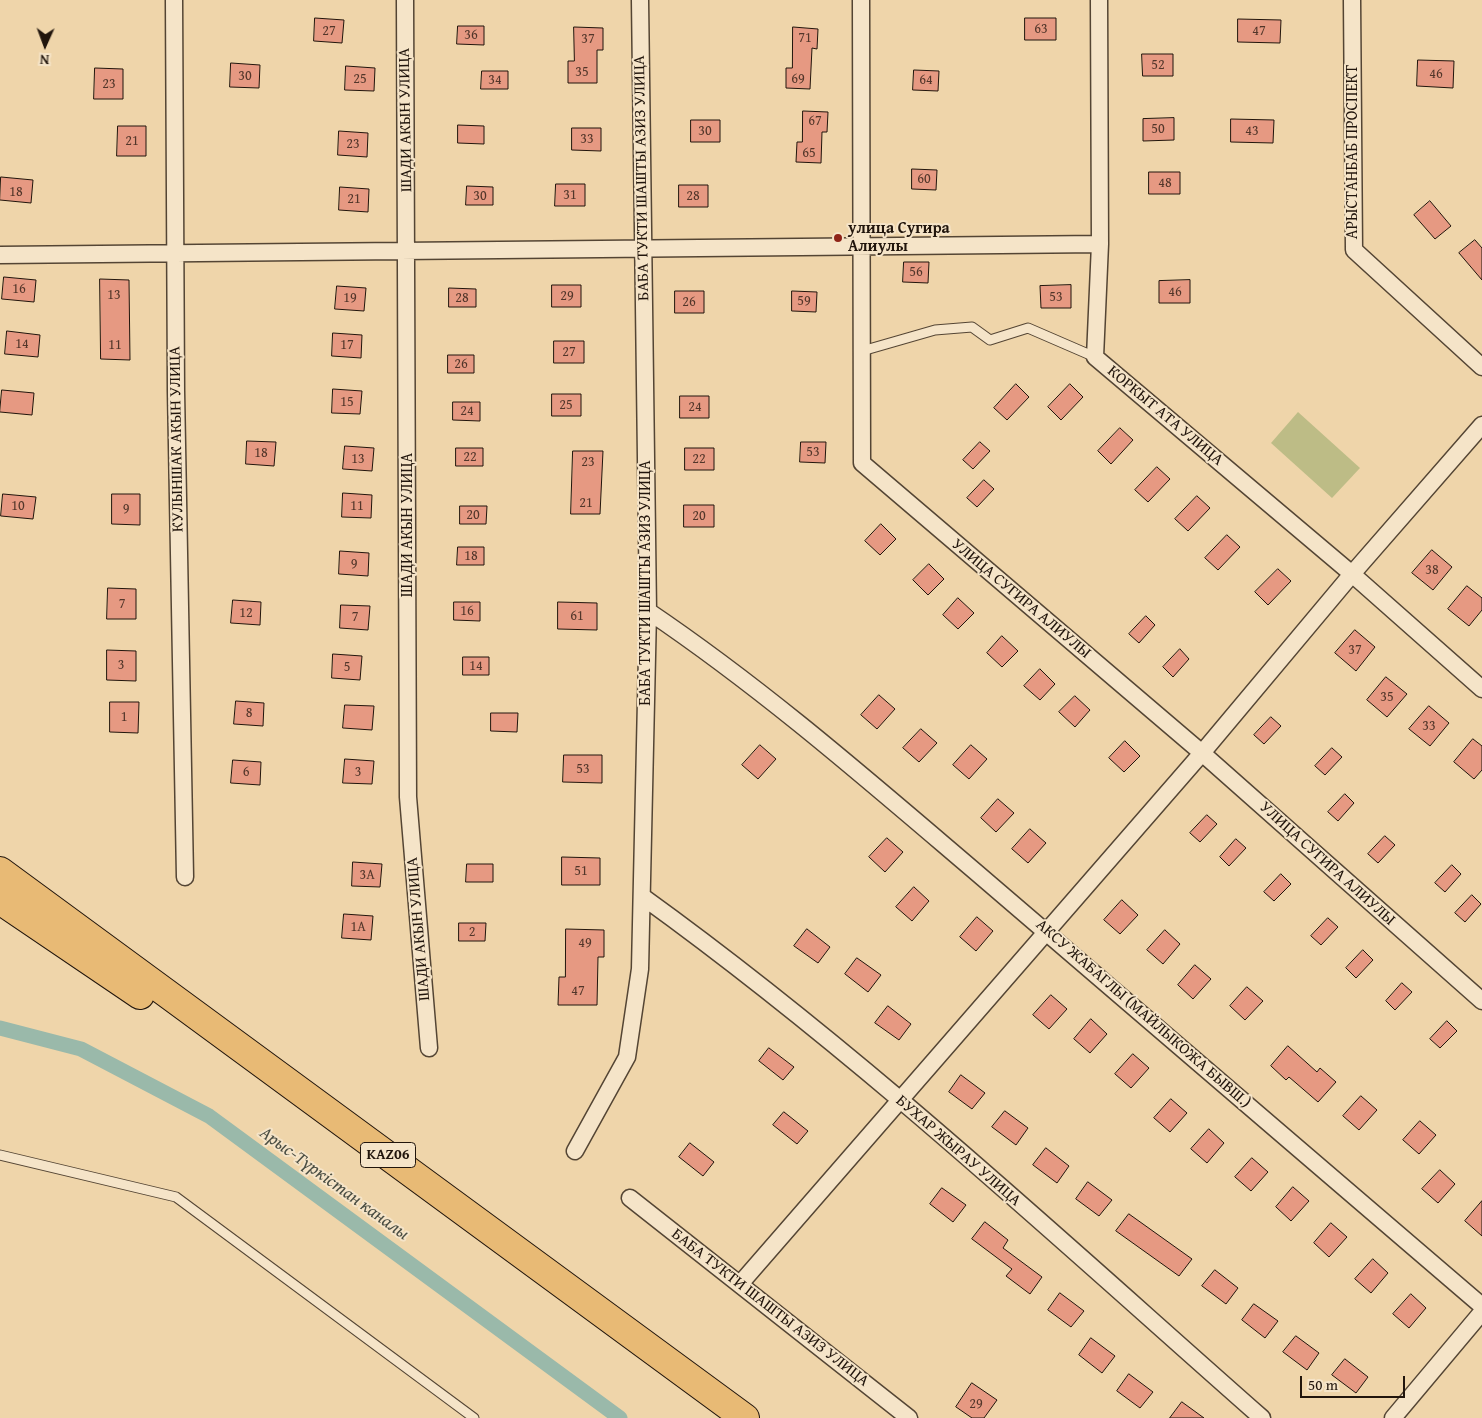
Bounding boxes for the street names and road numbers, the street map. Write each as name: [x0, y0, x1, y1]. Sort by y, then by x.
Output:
street label: ШАДИ АКЫН УЛИЦА: [395, 48, 417, 192]
street label: БАБА ТУКТИ ШАШТЫ АЗИЗ УЛИЦА: [630, 55, 654, 301]
street label: АРЫСТАНБАБ ПРОСПЕКТ: [1343, 65, 1363, 239]
street label: КУЛЫНШАК АКЫН УЛИЦА: [166, 346, 188, 532]
street label: КОРКЫТ АТА УЛИЦА: [1103, 362, 1227, 470]
street label: ШАДИ АКЫН УЛИЦА: [398, 453, 418, 597]
street label: БАБА ТУКТИ ШАШТЫ АЗИЗ УЛИЦА: [636, 460, 656, 706]
street label: УЛИЦА СУГИРА АЛИУЛЫ: [947, 535, 1095, 663]
street label: УЛИЦА СУГИРА АЛИУЛЫ: [1255, 798, 1399, 930]
street label: ШАДИ АКЫН УЛИЦА: [403, 856, 435, 1002]
street label: АКСУ ЖАБАГЛЫ (МАЙЛЫКОЖА БЫВШ.): [1032, 915, 1254, 1113]
street label: БУХАР ЖЫРАУ УЛИЦА: [892, 1091, 1024, 1211]
road number: KАZ06: [360, 1142, 416, 1168]
street label: БАБА ТУКТИ ШАШТЫ АЗИЗ УЛИЦА: [667, 1225, 873, 1391]

